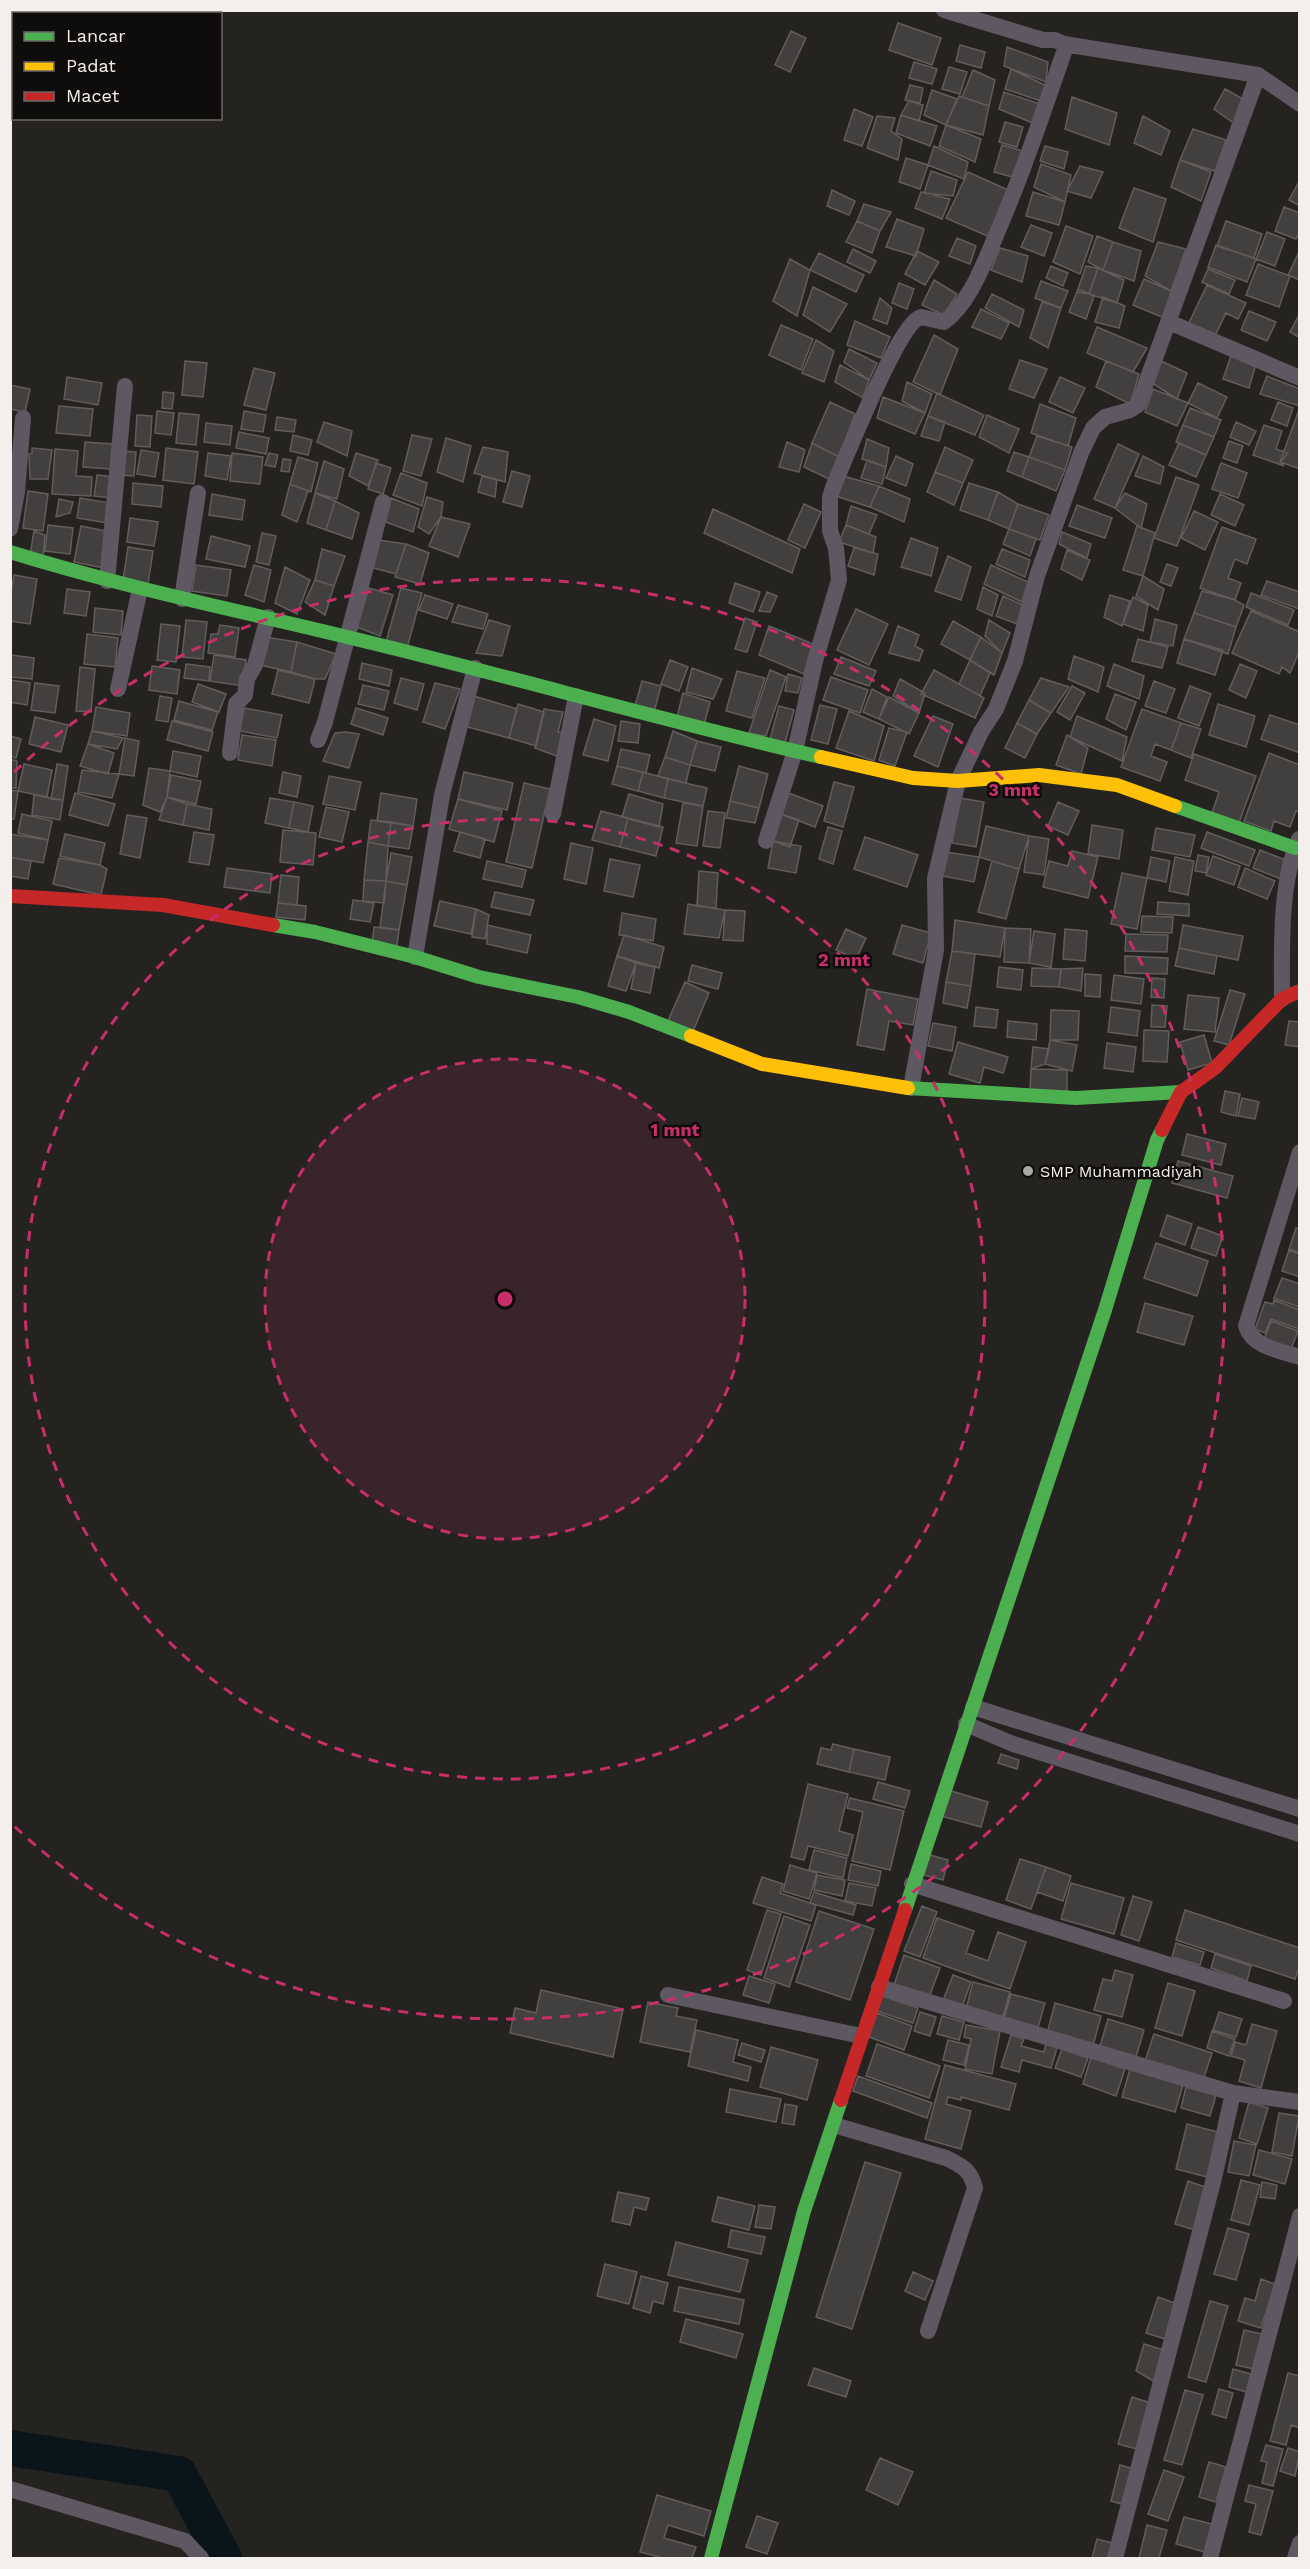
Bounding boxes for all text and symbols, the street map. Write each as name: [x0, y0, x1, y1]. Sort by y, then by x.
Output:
legend: [12, 12, 222, 120]
text: Lancar: [66, 25, 126, 46]
text: Padat: [66, 55, 116, 76]
text: Macet: [66, 85, 120, 106]
text: 3 mnt: [988, 779, 1040, 800]
text: 2 mnt: [818, 949, 870, 970]
text: 1 mnt: [651, 1119, 700, 1140]
place label: SMP Muhammadiyah: [1040, 1162, 1202, 1181]
marker: SMP Muhammadiyah: [1021, 1164, 1035, 1178]
centre of rings: [495, 1289, 515, 1309]

